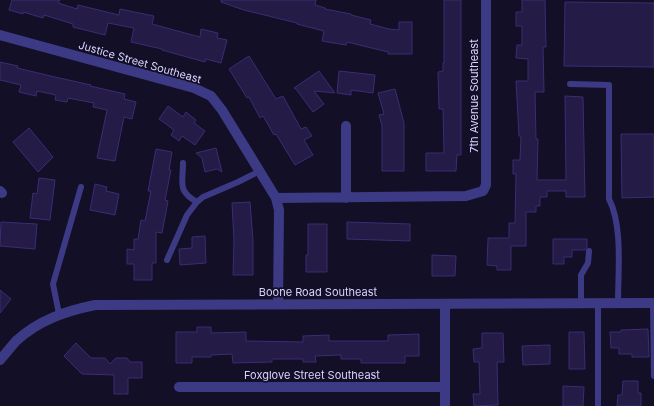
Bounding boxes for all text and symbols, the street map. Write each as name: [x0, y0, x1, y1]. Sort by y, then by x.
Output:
street label: Justice Street Southeast: [77, 38, 203, 86]
street label: 7th Avenue Southeast: [467, 39, 481, 153]
street label: Boone Road Southeast: [259, 285, 378, 299]
street label: Foxglove Street Southeast: [244, 368, 380, 382]

